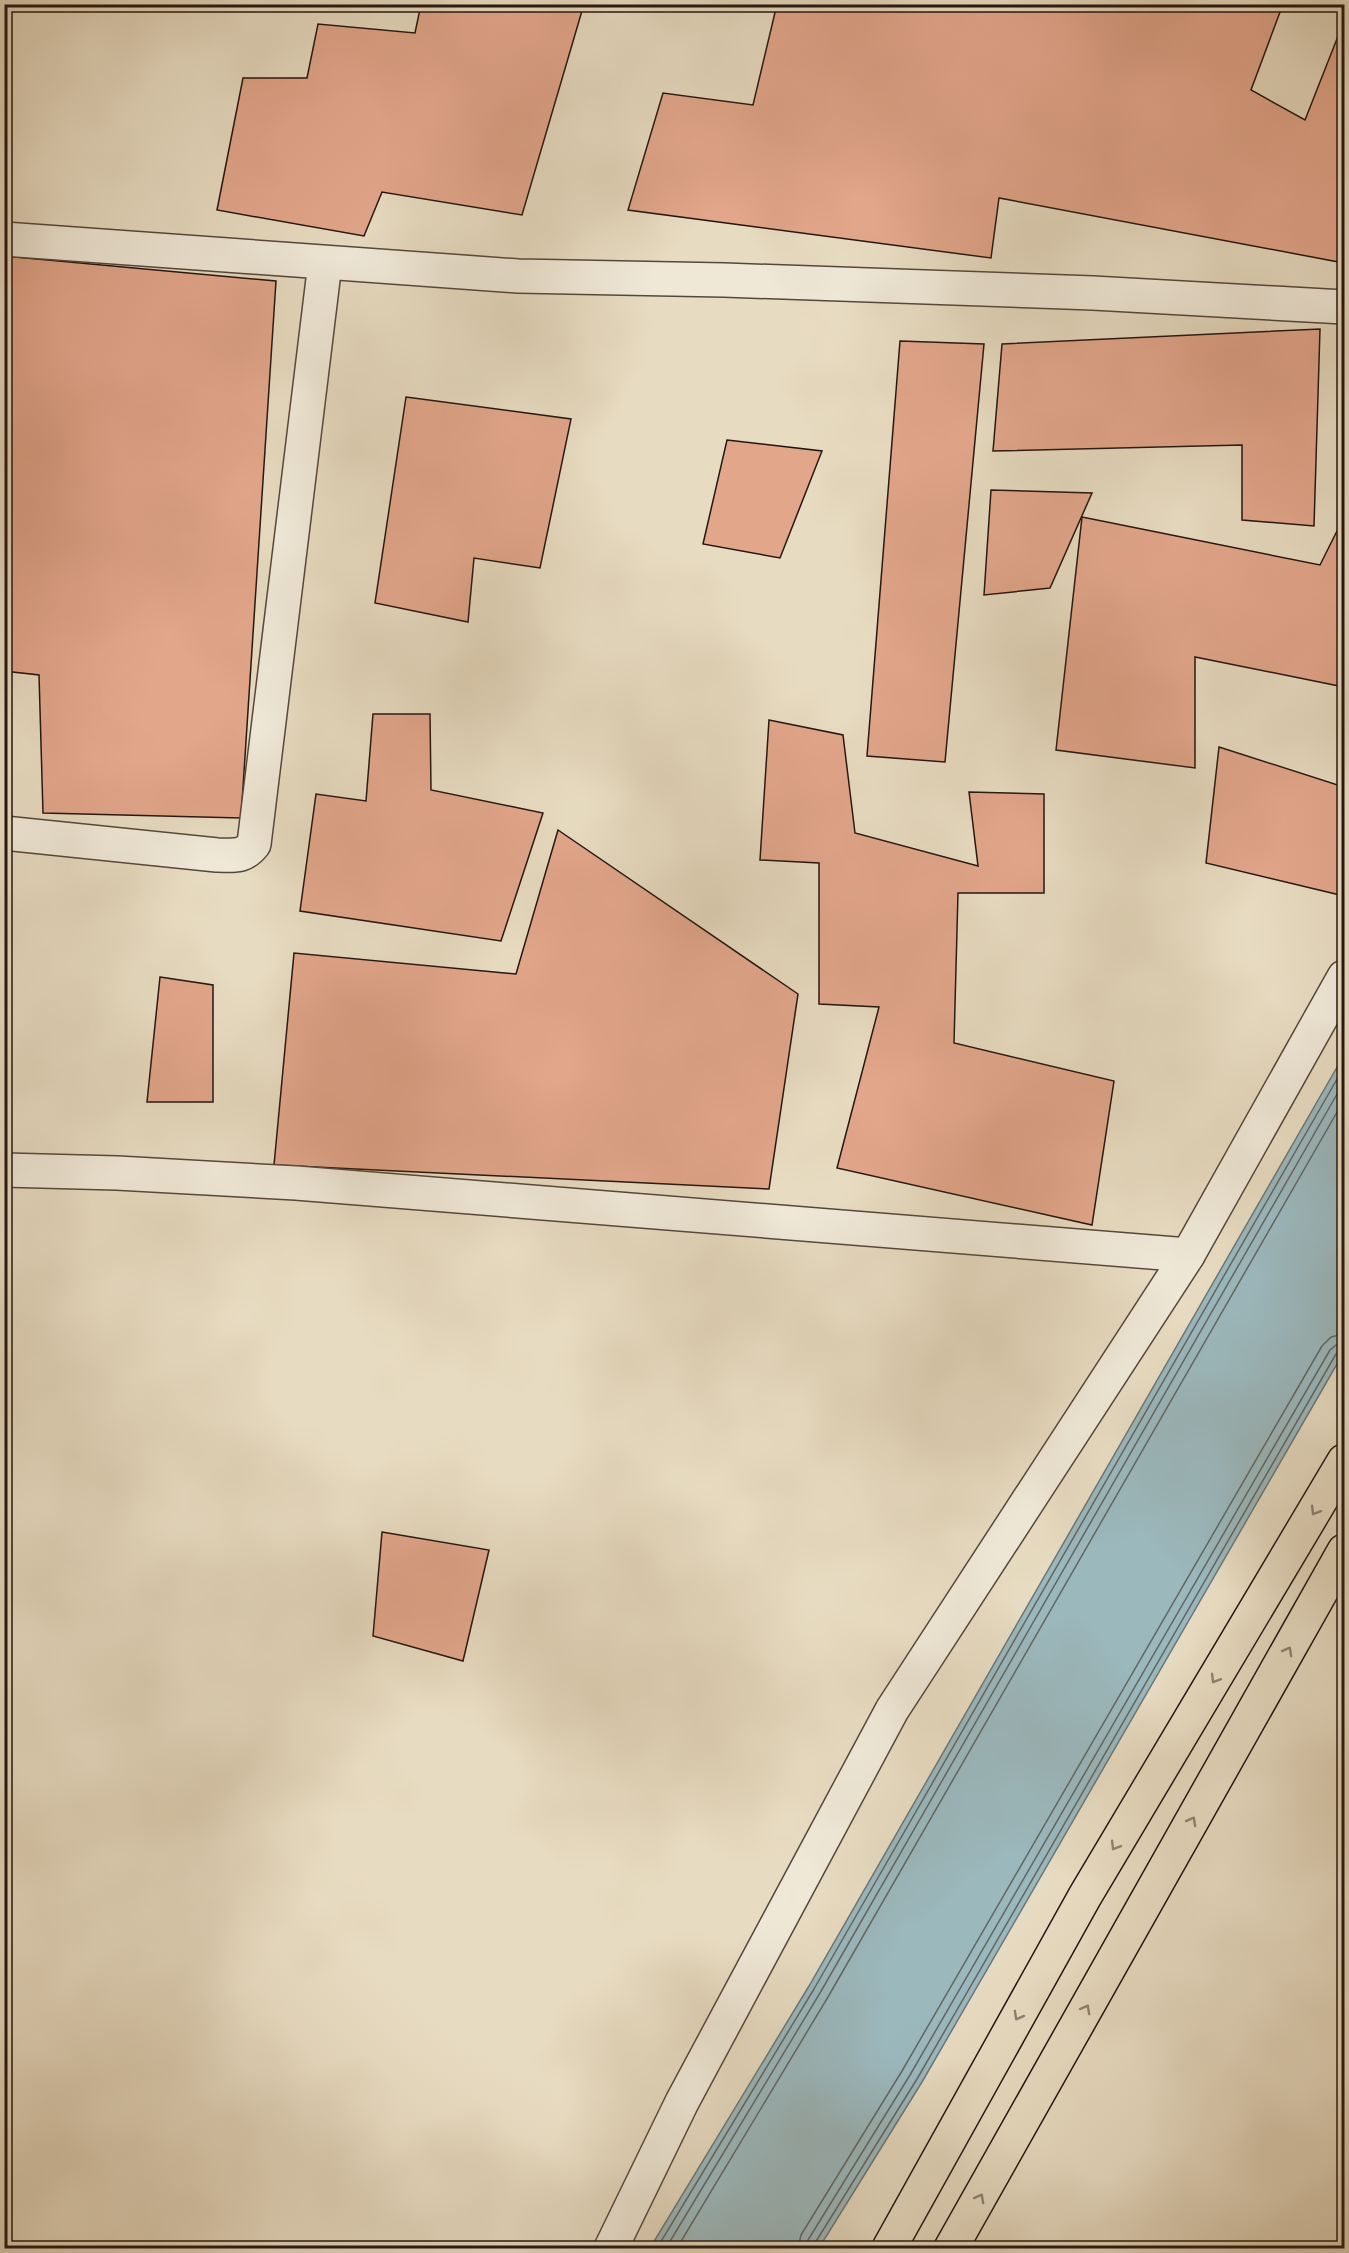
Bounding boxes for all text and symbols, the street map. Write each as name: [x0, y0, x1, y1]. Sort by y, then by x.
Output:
one-way arrow: [1310, 1505, 1322, 1515]
one-way arrow: [1280, 1647, 1292, 1657]
one-way arrow: [1210, 1673, 1222, 1683]
one-way arrow: [1185, 1817, 1196, 1827]
one-way arrow: [1110, 1840, 1122, 1850]
one-way arrow: [1079, 2005, 1090, 2016]
one-way arrow: [1014, 2010, 1026, 2020]
one-way arrow: [973, 2193, 984, 2204]

